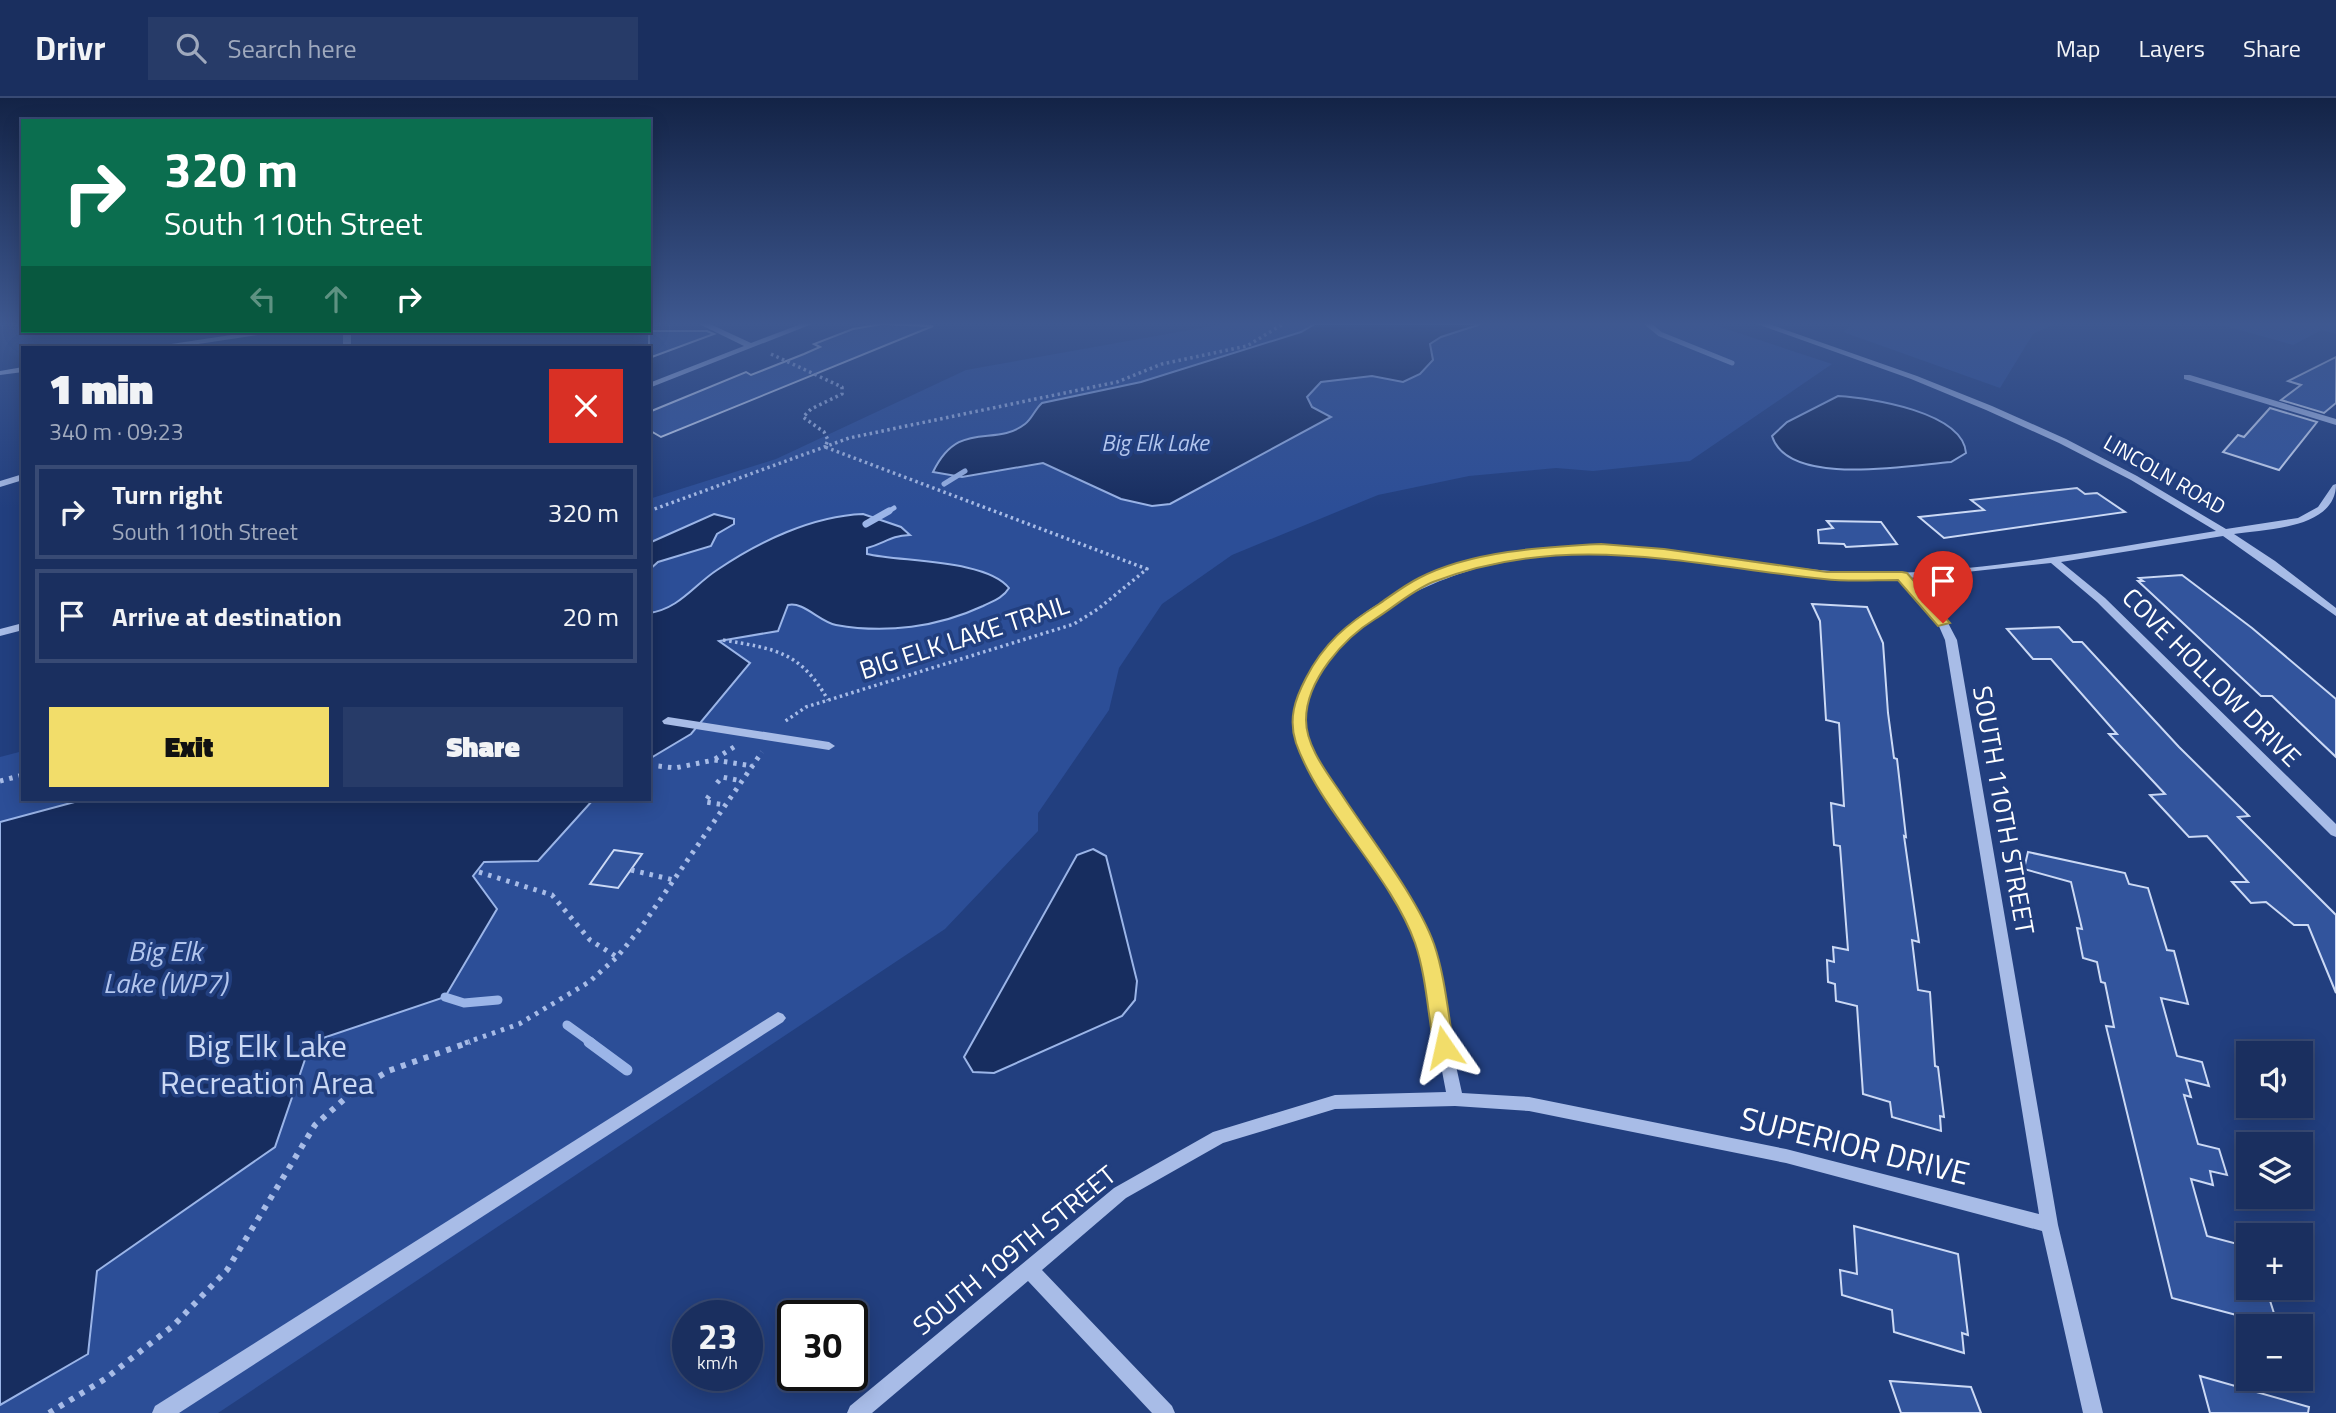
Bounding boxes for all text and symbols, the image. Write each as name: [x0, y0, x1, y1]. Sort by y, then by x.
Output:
search box: [148, 17, 638, 80]
text: Drivr: [35, 23, 106, 73]
icon: search: [172, 29, 210, 67]
text: Search here: [228, 29, 357, 68]
text: Map: [2056, 30, 2101, 66]
text: Layers: [2139, 30, 2205, 66]
text: Share: [2243, 30, 2301, 66]
text: 320 m: [164, 131, 298, 206]
icon: right: [49, 147, 140, 238]
text: South 110th Street: [164, 199, 422, 247]
icon: left: [244, 280, 282, 318]
icon: ahead: [317, 280, 355, 318]
icon: right: [390, 280, 428, 318]
text: 1 min: [49, 356, 153, 420]
button: close: [549, 369, 623, 443]
text: 340 m · 09:23: [49, 414, 184, 449]
water label: Big Elk Lake: [1101, 425, 1210, 460]
street label: LINCOLN ROAD: [2098, 426, 2232, 522]
text: Turn right: [112, 475, 223, 514]
icon: right: [53, 493, 91, 531]
text: 320 m: [548, 493, 619, 532]
text: South 110th Street: [112, 514, 298, 549]
pin: [1913, 551, 1973, 623]
icon: arrive: [1924, 562, 1962, 600]
street label: COVE HOLLOW DRIVE: [2114, 579, 2310, 775]
street label: BIG ELK LAKE TRAIL: [854, 585, 1074, 689]
icon: arrive: [53, 597, 91, 635]
text: Arrive at destination: [112, 597, 342, 636]
text: 20 m: [562, 597, 619, 636]
street label: SOUTH 110TH STREET: [1963, 683, 2045, 938]
button: Exit: [49, 707, 329, 787]
button: Share: [343, 707, 623, 787]
water label: Big Elk Lake (WP7): [103, 929, 230, 1004]
position arrow: [1407, 1010, 1481, 1084]
park label: Big Elk Lake Recreation Area: [160, 1021, 374, 1106]
map controls: [2236, 1041, 2313, 1391]
button: sound: [2236, 1041, 2313, 1118]
street label: SUPERIOR DRIVE: [1735, 1093, 1975, 1197]
button: layers: [2236, 1132, 2313, 1209]
street label: SOUTH 109TH STREET: [904, 1155, 1124, 1344]
button: +: [2236, 1223, 2313, 1300]
speed limit sign: 30: [777, 1300, 868, 1391]
text: 23: [698, 1309, 737, 1363]
button: −: [2236, 1314, 2313, 1391]
text: km/h: [697, 1349, 738, 1376]

